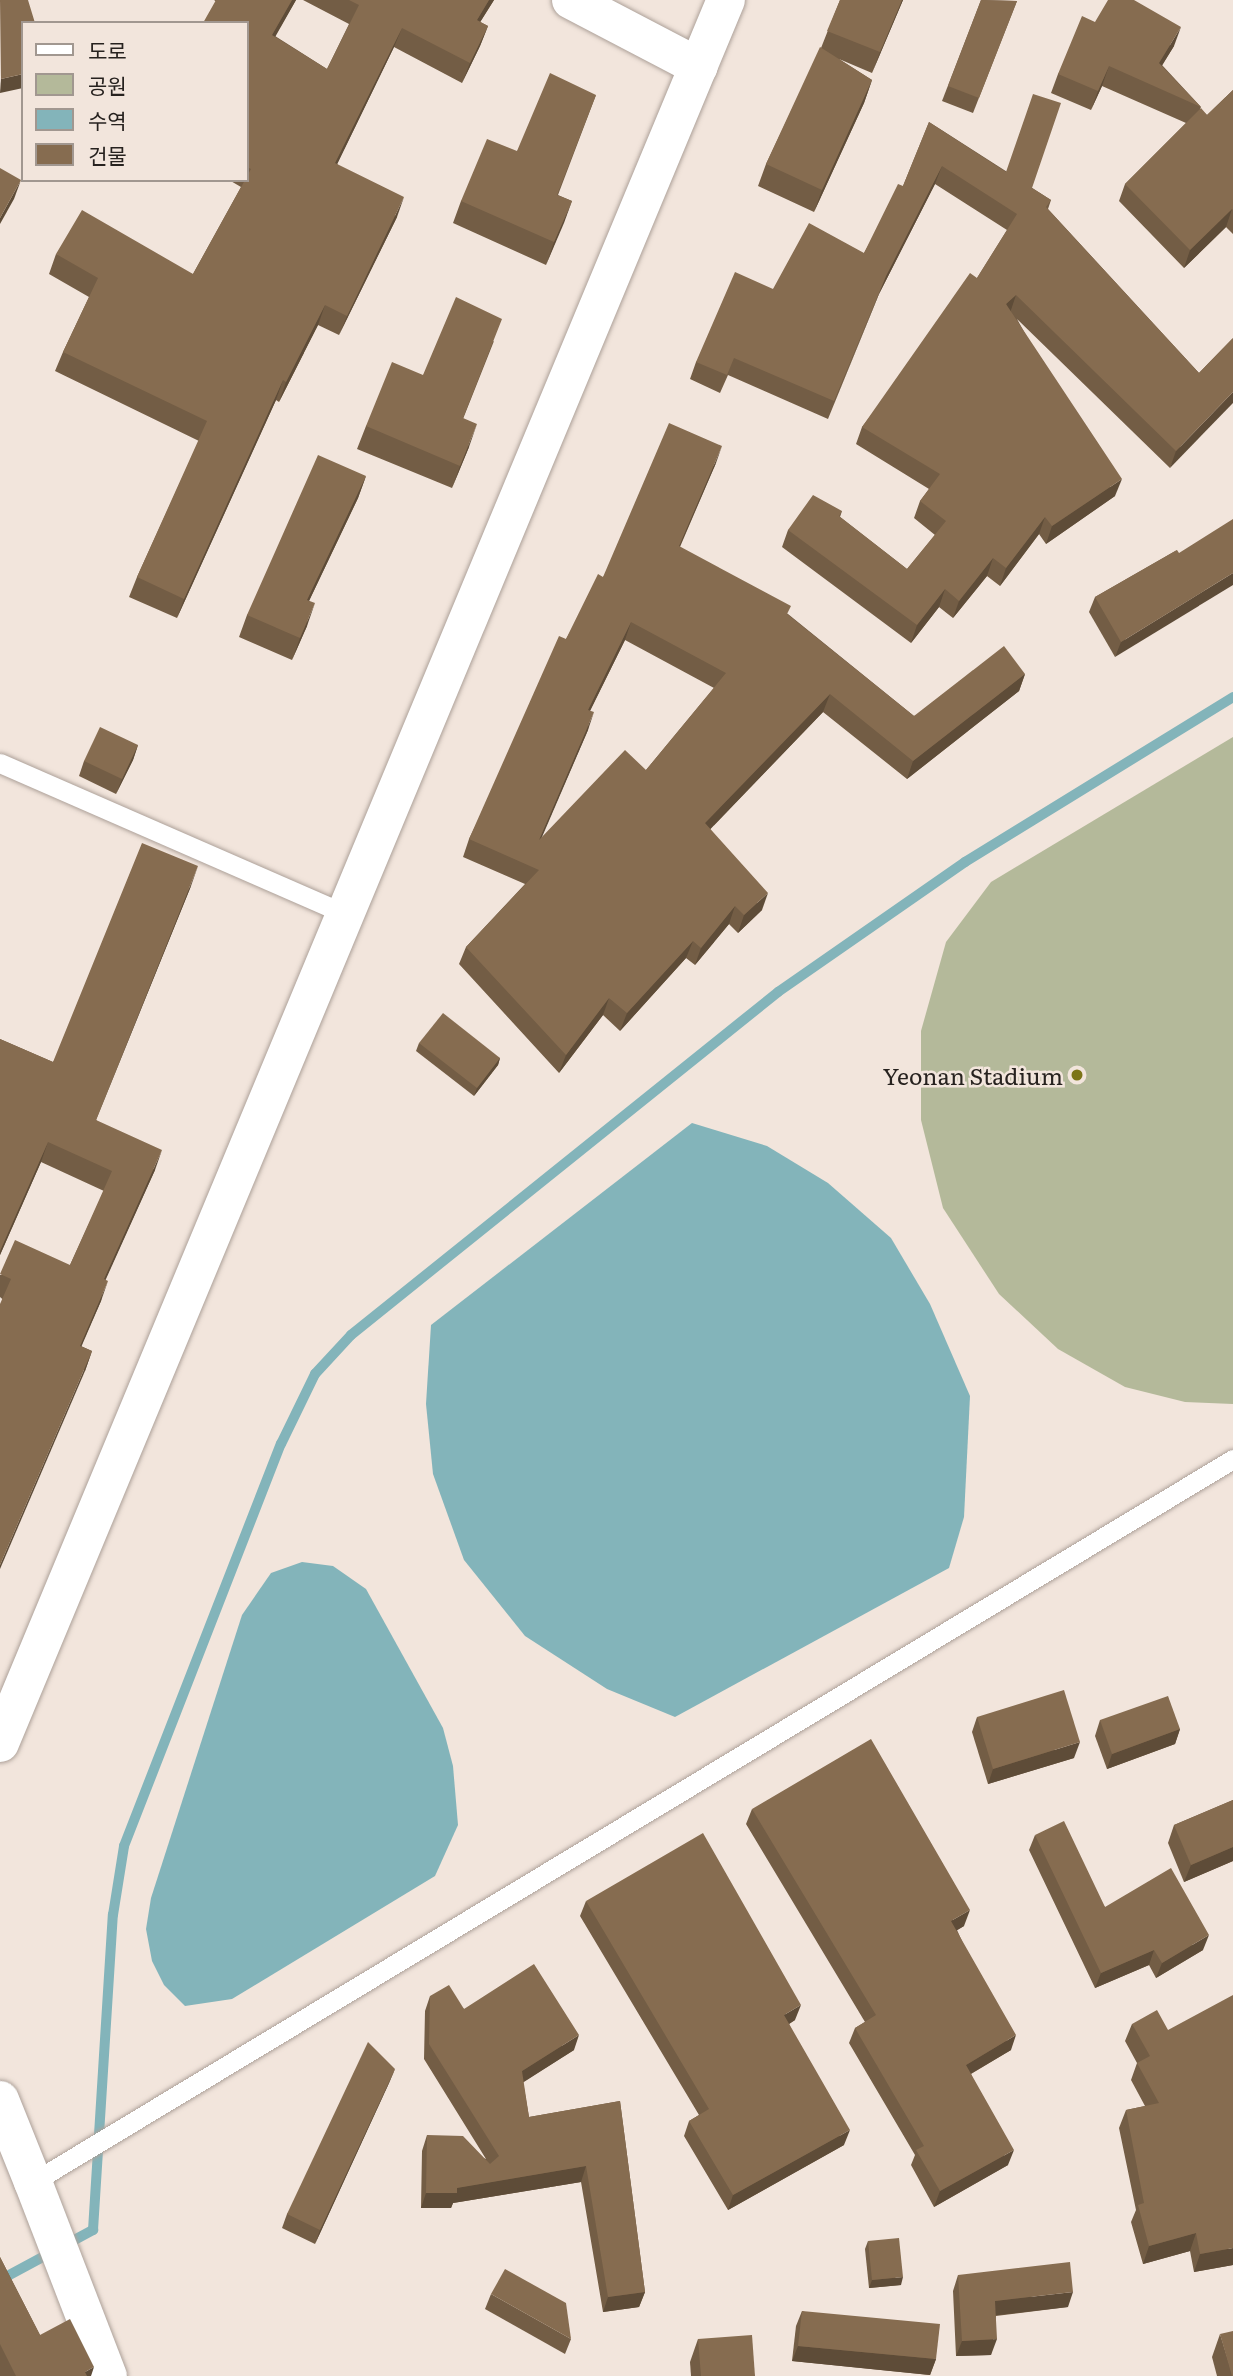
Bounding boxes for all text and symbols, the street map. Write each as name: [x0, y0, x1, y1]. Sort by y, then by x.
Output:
legend: [21, 21, 248, 182]
text: 도로: [88, 34, 127, 65]
text: 공원: [88, 69, 127, 100]
text: 수역: [88, 104, 127, 135]
text: 건물: [88, 139, 127, 170]
place label: Yeonan Stadium: [883, 1061, 1063, 1089]
marker: Yeonan Stadium: [1069, 1067, 1085, 1083]

